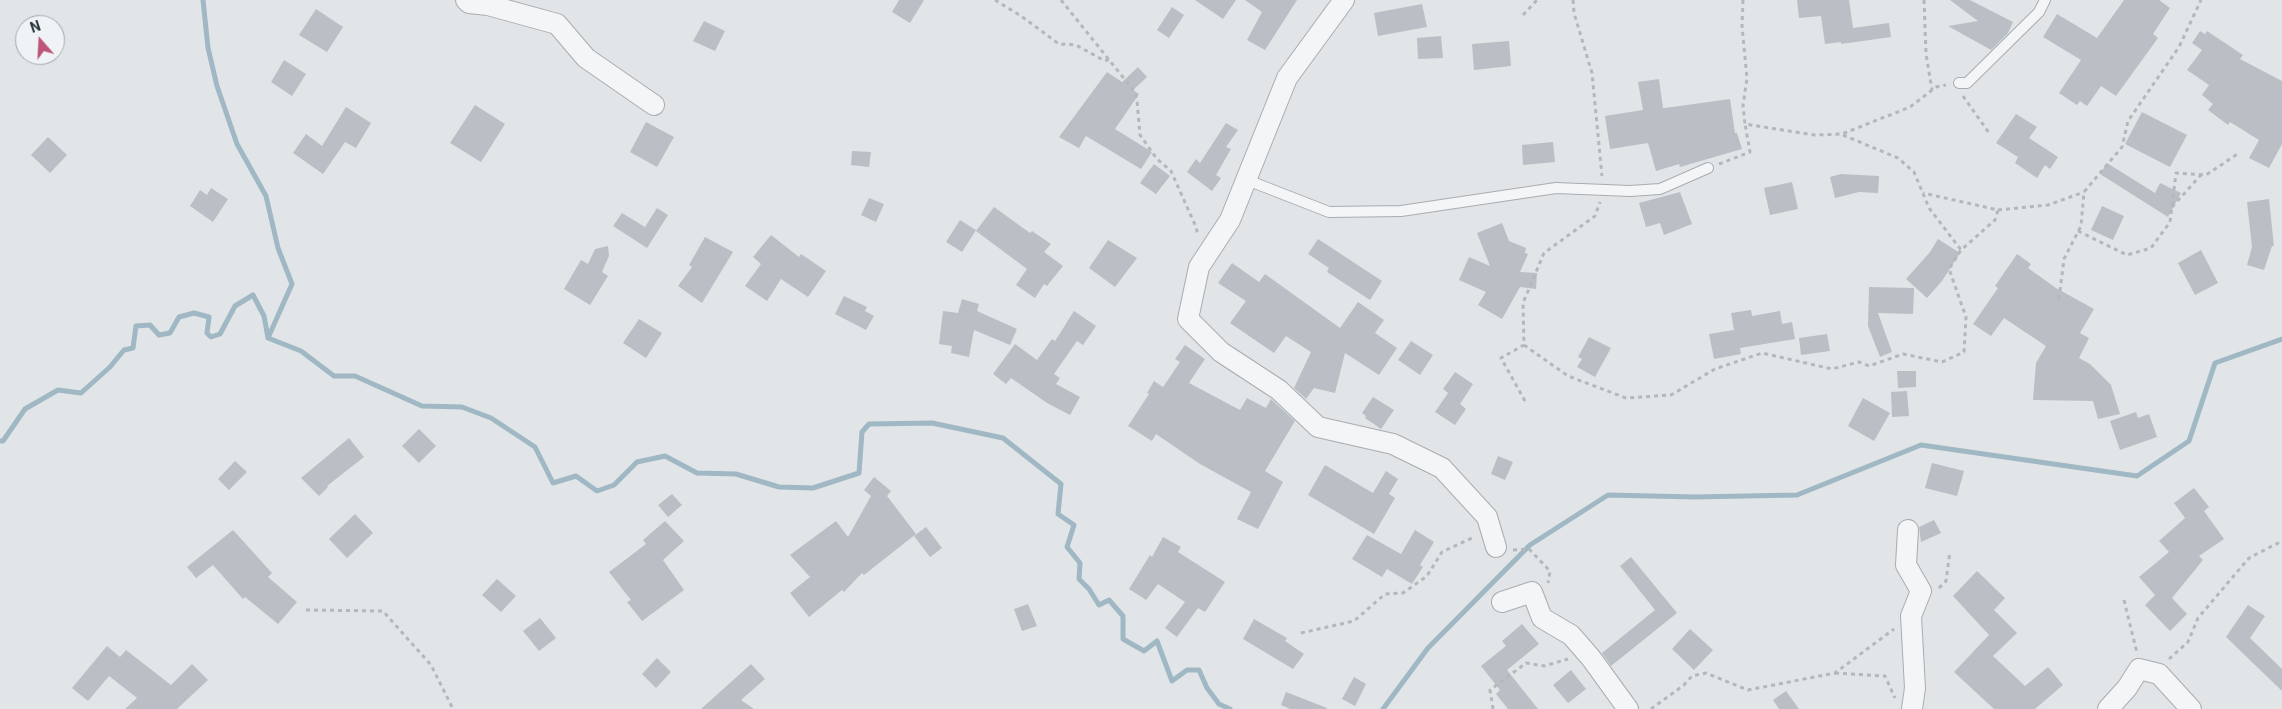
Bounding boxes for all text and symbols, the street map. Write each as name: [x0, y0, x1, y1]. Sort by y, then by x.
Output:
north arrow: [15, 15, 65, 65]
text: N: [28, 18, 43, 36]

